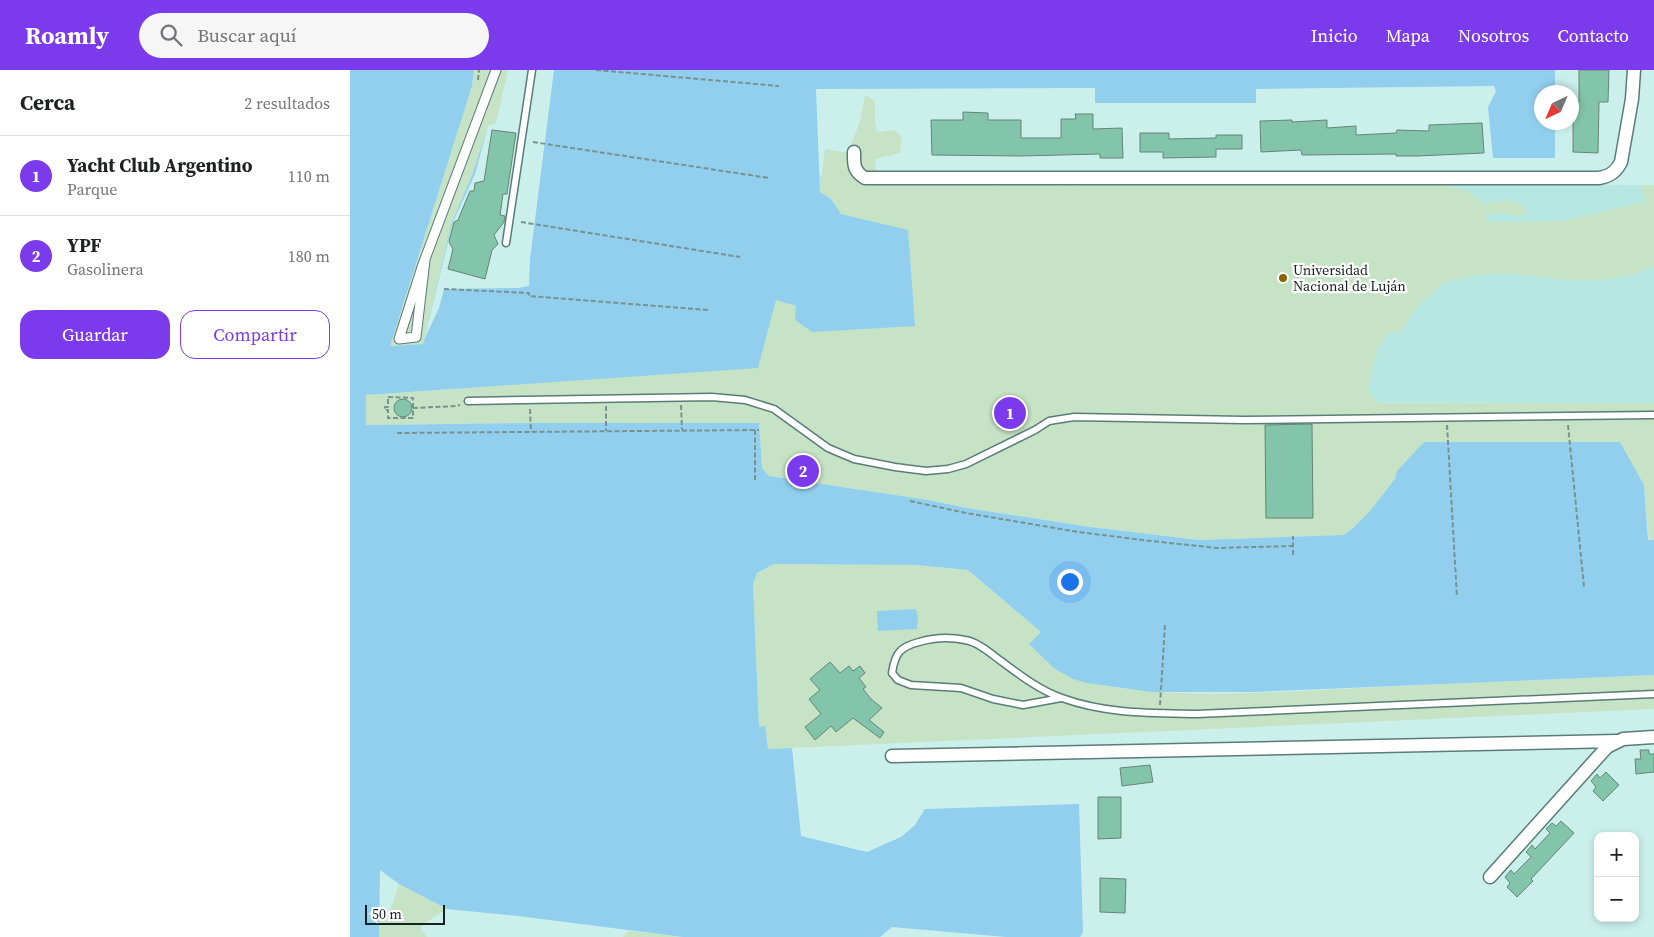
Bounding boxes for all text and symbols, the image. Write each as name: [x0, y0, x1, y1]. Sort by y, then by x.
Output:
search box: [139, 13, 489, 58]
text: Roamly: [25, 19, 109, 52]
icon: search: [157, 21, 185, 49]
text: Buscar aquí: [197, 22, 296, 48]
text: Inicio: [1311, 23, 1358, 48]
text: Mapa: [1386, 23, 1430, 48]
text: Nosotros: [1458, 23, 1529, 48]
text: Contacto: [1557, 23, 1629, 48]
north arrow: [1534, 85, 1579, 130]
text: Cerca: [20, 88, 75, 117]
text: 2 resultados: [244, 92, 330, 114]
text: Yacht Club Argentino: [67, 152, 252, 178]
text: 1: [32, 165, 40, 187]
text: 110 m: [288, 165, 330, 187]
text: Parque: [67, 178, 117, 200]
text: YPF: [67, 232, 101, 258]
text: 2: [32, 245, 40, 267]
text: 180 m: [288, 245, 330, 267]
text: Gasolinera: [67, 258, 144, 280]
place label: Universidad Nacional de Luján: [1293, 260, 1406, 296]
marker: Universidad Nacional de Luján: [1277, 272, 1289, 284]
button: Guardar: [20, 310, 170, 359]
button: Compartir: [180, 310, 330, 359]
pin: 1: [994, 394, 1026, 432]
pin: 2: [787, 452, 819, 490]
your location: [1057, 569, 1083, 595]
map controls: [1594, 832, 1639, 922]
button: +: [1594, 832, 1639, 877]
button: −: [1594, 877, 1639, 922]
scale bar: [365, 902, 445, 925]
text: 50 m: [372, 904, 402, 924]

